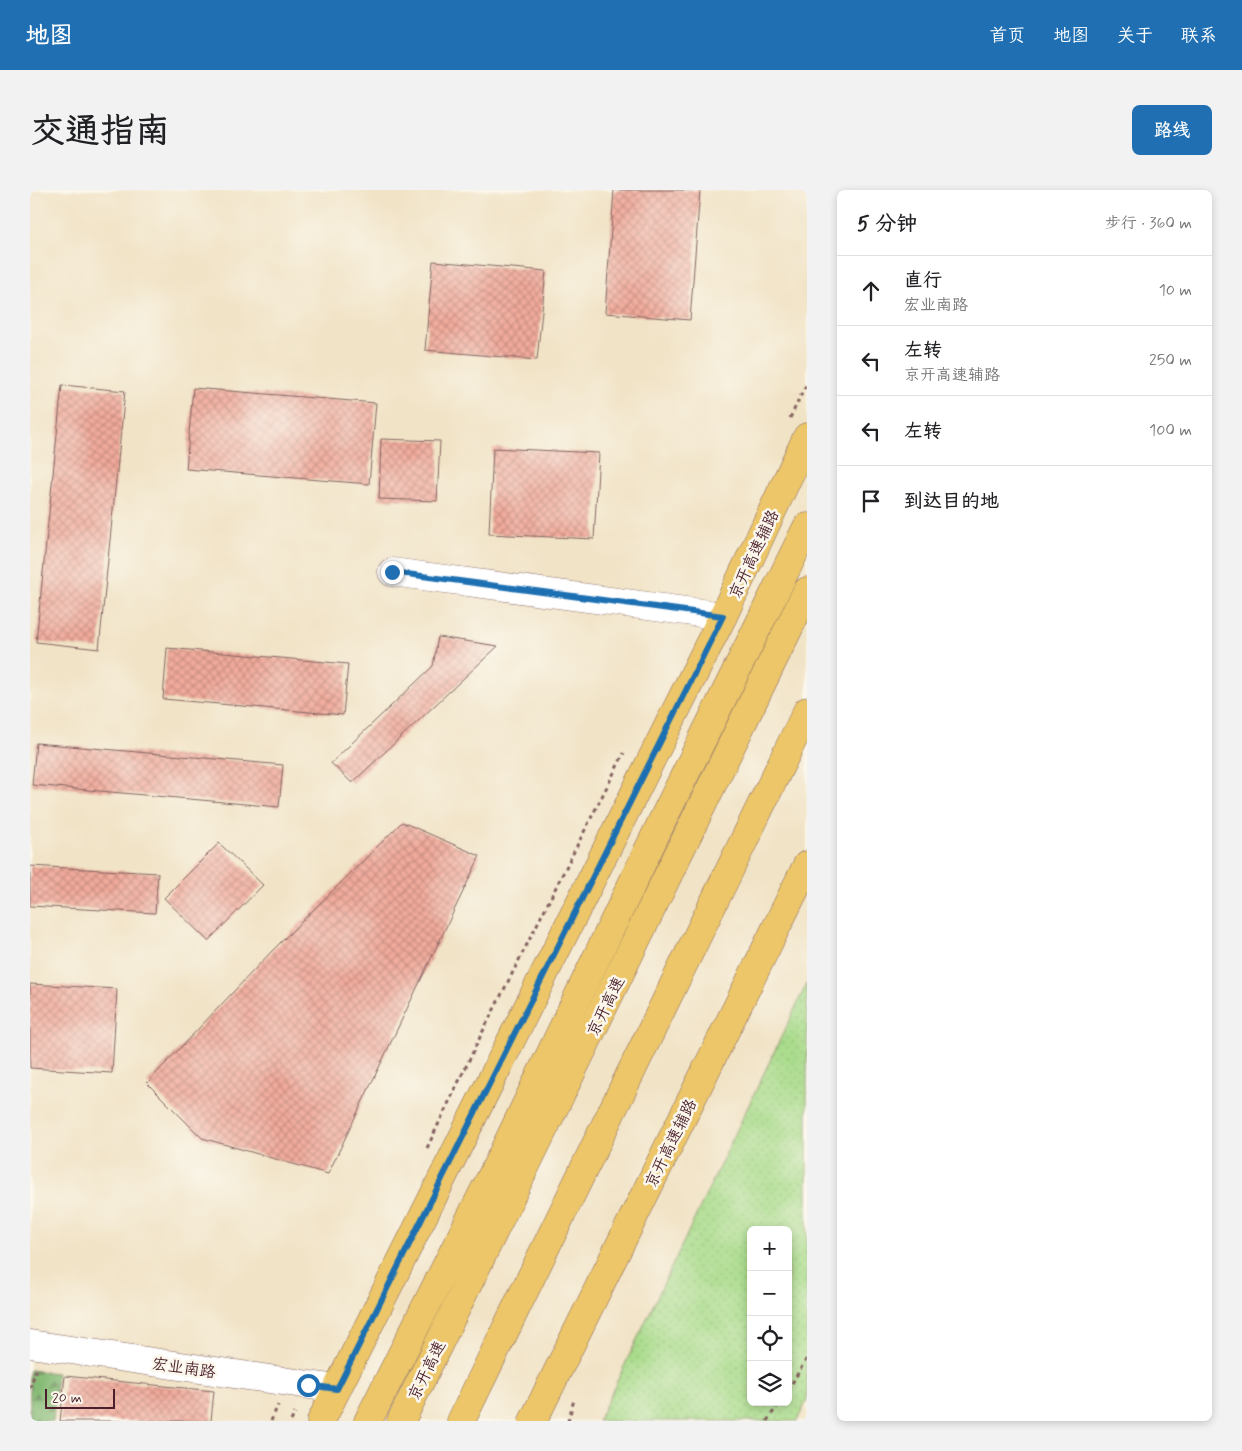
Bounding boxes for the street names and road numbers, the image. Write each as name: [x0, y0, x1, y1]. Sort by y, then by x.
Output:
street label: 京开高速辅路: [725, 507, 784, 603]
street label: 京开高速: [583, 973, 630, 1040]
street label: 京开高速辅路: [641, 1096, 702, 1191]
street label: 京开高速: [404, 1337, 451, 1404]
street label: 宏业南路: [151, 1354, 217, 1383]

